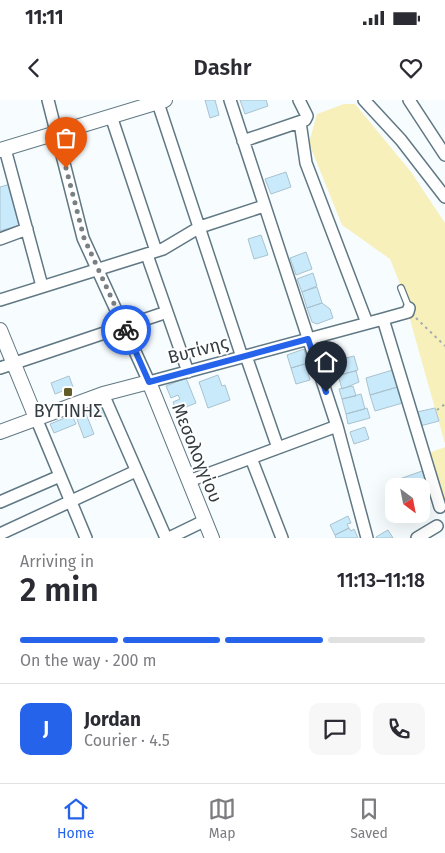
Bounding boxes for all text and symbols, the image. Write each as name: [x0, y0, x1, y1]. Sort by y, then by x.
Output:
text: 11:11: [25, 6, 64, 29]
icon: back: [20, 54, 48, 82]
text: Dashr: [194, 54, 251, 81]
icon: heart: [397, 54, 425, 82]
pin: [45, 117, 87, 168]
icon: bag: [52, 124, 80, 152]
courier: [101, 305, 151, 355]
icon: bike: [112, 316, 140, 344]
street label: Βυτίνης: [165, 331, 231, 369]
pin: [305, 341, 347, 392]
icon: home: [312, 348, 340, 376]
marker: ΒΥΤΙΝΗΣ: [62, 386, 74, 398]
place label: ΒΥΤΙΝΗΣ: [34, 400, 102, 422]
street label: Μεσολογγίου: [167, 400, 227, 506]
north arrow: [385, 478, 430, 522]
map controls: [385, 478, 430, 523]
text: Arriving in: [20, 552, 94, 571]
text: 11:13–11:18: [337, 569, 425, 592]
text: 2 min: [20, 571, 99, 609]
text: On the way · 200 m: [20, 651, 156, 670]
button: chat: [309, 703, 361, 755]
button: phone: [373, 703, 425, 755]
text: Jordan: [84, 708, 141, 731]
text: J: [43, 717, 49, 740]
text: Courier · 4.5: [84, 731, 170, 750]
tab: Home: [57, 795, 94, 842]
tab: Map: [208, 795, 236, 842]
tab: Saved: [350, 795, 388, 842]

